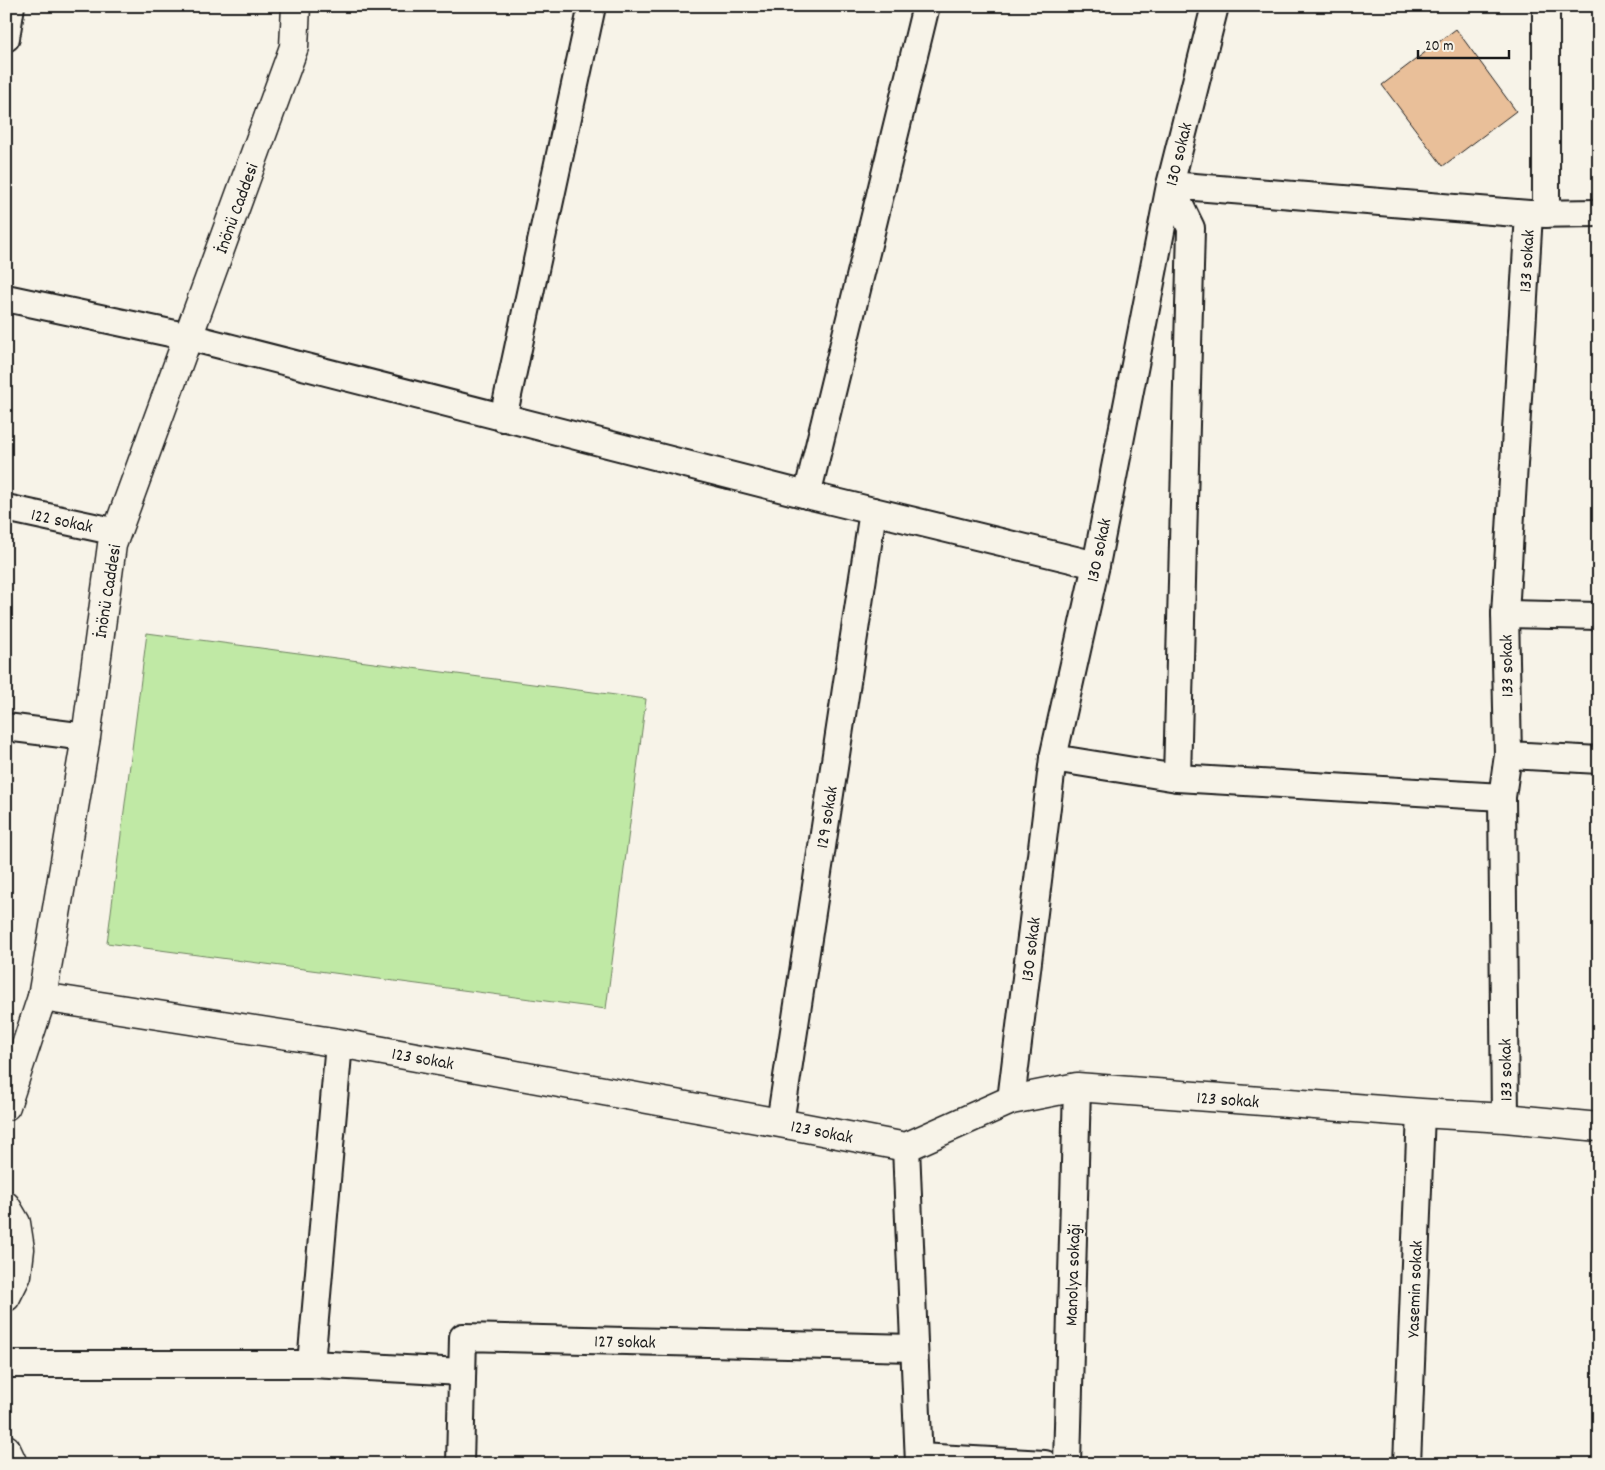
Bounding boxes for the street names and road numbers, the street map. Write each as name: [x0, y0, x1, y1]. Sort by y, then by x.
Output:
street label: 130 sokak: [1160, 120, 1200, 189]
street label: İnönü Caddesi: [210, 160, 266, 258]
street label: 133 sokak: [1514, 229, 1543, 293]
street label: 122 sokak: [28, 504, 95, 541]
street label: 130 sokak: [1081, 516, 1119, 585]
street label: İnönü Caddesi: [90, 543, 129, 640]
street label: 133 sokak: [1495, 634, 1522, 698]
street label: 129 sokak: [811, 784, 846, 850]
street label: 130 sokak: [1016, 916, 1049, 983]
street label: 133 sokak: [1494, 1038, 1521, 1102]
street label: 123 sokak: [390, 1043, 456, 1078]
street label: 123 sokak: [1196, 1087, 1260, 1116]
street label: 123 sokak: [788, 1115, 855, 1152]
street label: Manolya sokaği: [1060, 1224, 1089, 1327]
street label: Yasemin sokak: [1402, 1240, 1431, 1338]
street label: 127 sokak: [594, 1330, 656, 1357]

